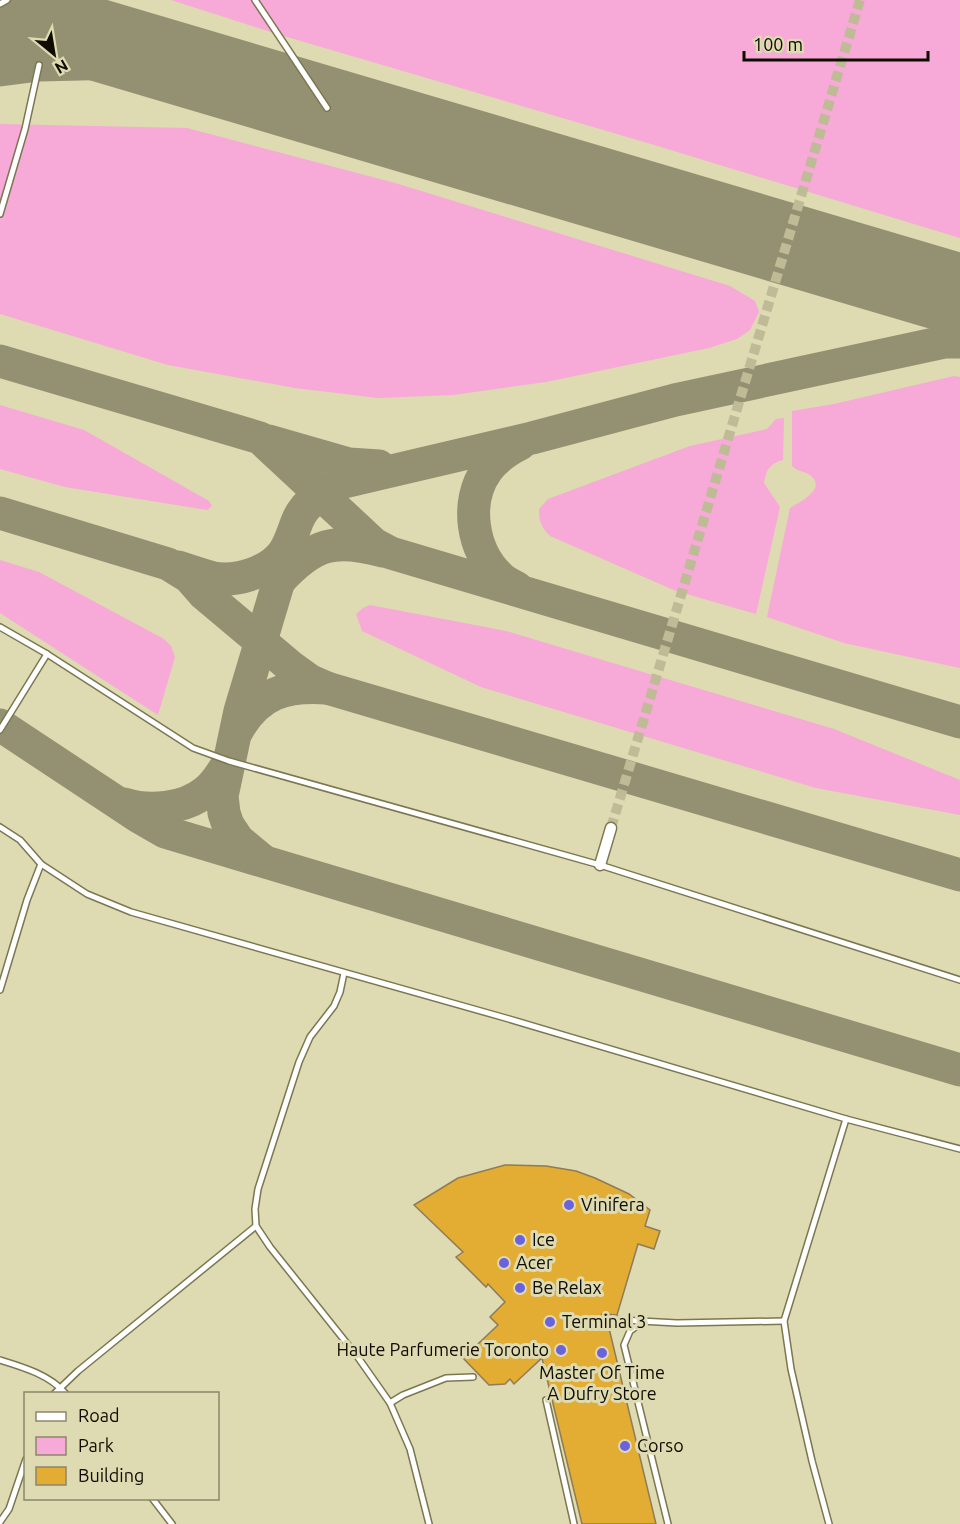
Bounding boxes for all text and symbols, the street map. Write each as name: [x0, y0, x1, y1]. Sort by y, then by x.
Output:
north arrow: [24, 24, 84, 84]
scale bar: [744, 24, 928, 62]
text: 100 m: [753, 34, 803, 54]
text: N: [52, 56, 71, 78]
place label: Vinifera: [581, 1194, 645, 1214]
marker: Vinifera: [562, 1198, 576, 1212]
place label: Ice: [532, 1229, 555, 1249]
marker: Ice: [513, 1233, 527, 1247]
place label: Acer: [516, 1252, 553, 1272]
marker: Acer: [497, 1256, 511, 1270]
place label: Be Relax: [532, 1277, 602, 1297]
marker: Be Relax: [513, 1281, 527, 1295]
place label: Terminal 3: [562, 1311, 646, 1331]
marker: Terminal 3: [543, 1315, 557, 1329]
place label: Haute Parfumerie Toronto: [336, 1339, 549, 1359]
marker: Haute Parfumerie Toronto: [554, 1343, 568, 1357]
marker: Master Of Time A Dufry Store: [595, 1346, 609, 1360]
place label: Master Of Time A Dufry Store: [539, 1362, 665, 1403]
legend: [24, 1392, 219, 1500]
text: Road: [78, 1405, 120, 1425]
text: Park: [78, 1435, 114, 1455]
place label: Corso: [637, 1435, 684, 1455]
marker: Corso: [618, 1439, 632, 1453]
text: Building: [78, 1465, 144, 1485]

